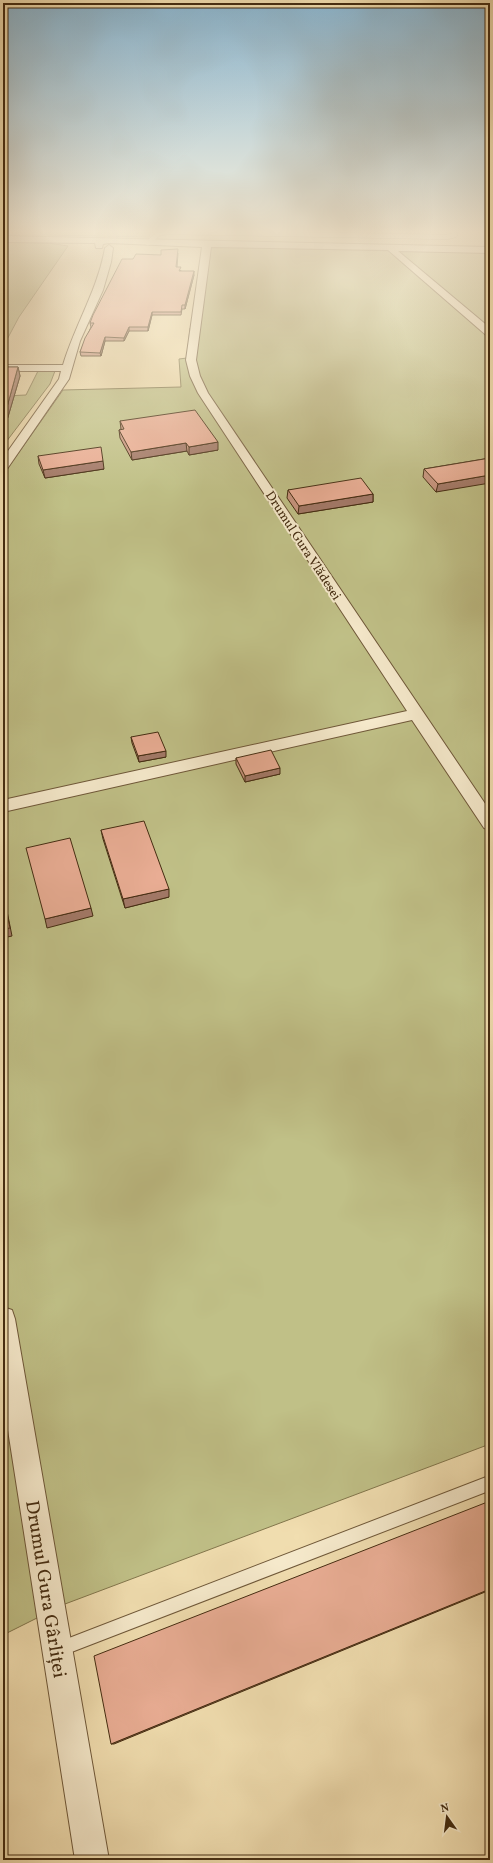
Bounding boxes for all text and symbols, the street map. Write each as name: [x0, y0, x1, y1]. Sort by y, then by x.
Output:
street label: Drumul Gura Vlădesei: [260, 488, 344, 604]
street label: Drumul Gura Gârliței: [18, 1499, 72, 1680]
north arrow: [427, 1797, 467, 1837]
text: N: [439, 1801, 451, 1817]

